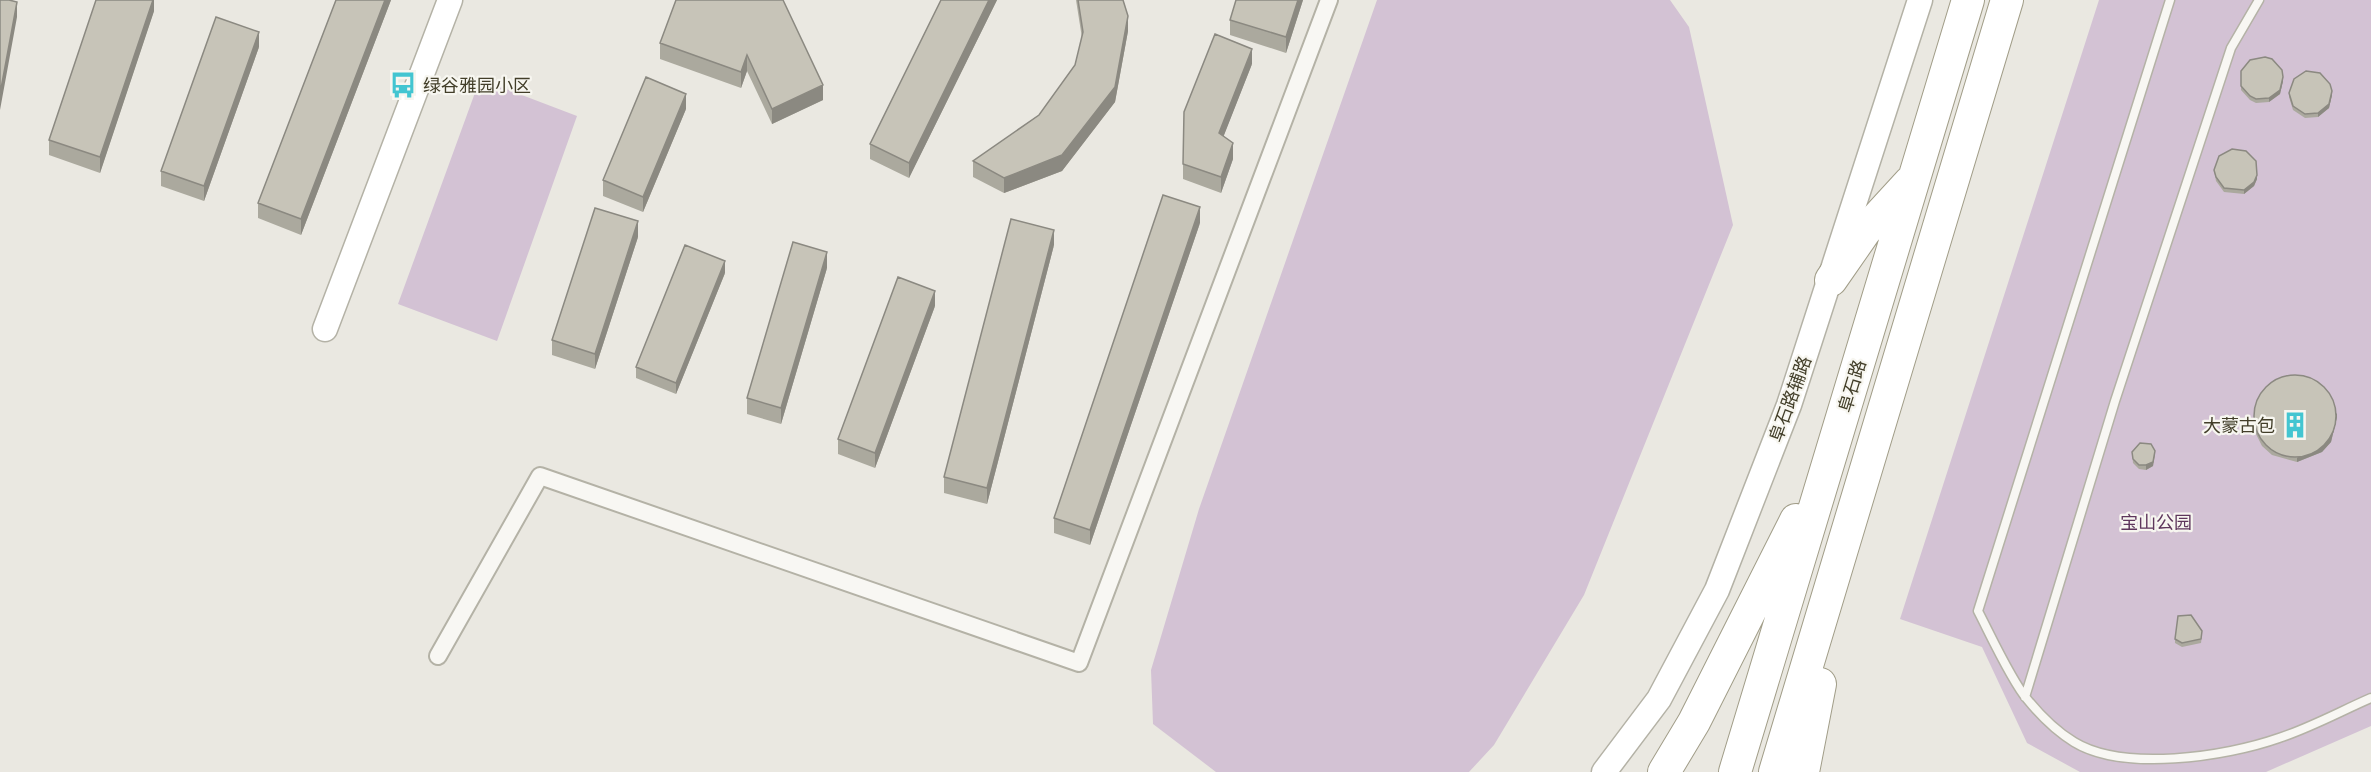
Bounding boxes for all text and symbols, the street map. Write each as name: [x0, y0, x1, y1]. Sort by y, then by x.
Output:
bus stop icon: 绿谷雅园小区: [388, 70, 418, 100]
place label: 绿谷雅园小区: [423, 75, 531, 96]
street label: 阜石路辅路: [1765, 353, 1815, 445]
street label: 阜石路: [1834, 357, 1870, 415]
building icon: 大蒙古包: [2280, 410, 2310, 440]
place label: 大蒙古包: [2203, 415, 2275, 436]
park label: 宝山公园: [2120, 512, 2192, 533]

